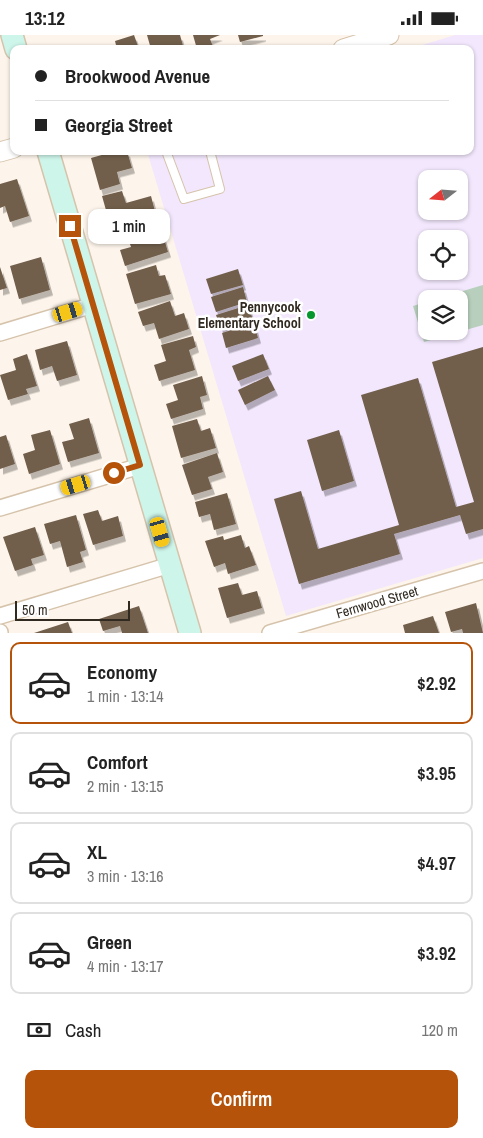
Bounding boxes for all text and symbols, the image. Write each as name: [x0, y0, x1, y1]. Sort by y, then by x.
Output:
text: 13:12: [25, 5, 65, 31]
text: Brookwood Avenue: [65, 63, 210, 89]
text: Georgia Street: [65, 112, 172, 138]
north arrow: [418, 170, 468, 220]
map controls: [418, 170, 468, 340]
callout: 1 min: [88, 209, 170, 243]
route end: [59, 215, 81, 237]
text: 1 min: [112, 215, 146, 237]
button: locate: [418, 230, 468, 280]
button: layers: [418, 290, 468, 340]
place label: Pennycook Elementary School: [198, 298, 302, 332]
car: [51, 300, 84, 324]
marker: Pennycook Elementary School: [305, 309, 317, 321]
route start: [103, 462, 125, 484]
car: [59, 473, 92, 497]
car: [148, 516, 171, 548]
street label: Fernwood Street: [334, 582, 420, 622]
scale bar: [15, 598, 130, 621]
text: 50 m: [22, 601, 48, 619]
text: Economy: [87, 659, 157, 685]
icon: car: [27, 661, 72, 706]
text: $2.92: [417, 670, 456, 696]
text: 1 min · 13:14: [87, 685, 164, 707]
text: Comfort: [87, 749, 148, 775]
icon: car: [27, 751, 72, 796]
text: $3.95: [417, 760, 456, 786]
text: 2 min · 13:15: [87, 775, 164, 797]
text: XL: [87, 839, 107, 865]
icon: car: [27, 841, 72, 886]
text: $4.97: [417, 850, 456, 876]
text: 3 min · 13:16: [87, 865, 164, 887]
text: Green: [87, 929, 132, 955]
icon: car: [27, 931, 72, 976]
text: $3.92: [417, 940, 456, 966]
text: 4 min · 13:17: [87, 955, 164, 977]
icon: cash: [25, 1016, 53, 1044]
text: Cash: [65, 1017, 101, 1043]
text: 120 m: [422, 1019, 458, 1041]
button: Confirm: [25, 1070, 458, 1128]

